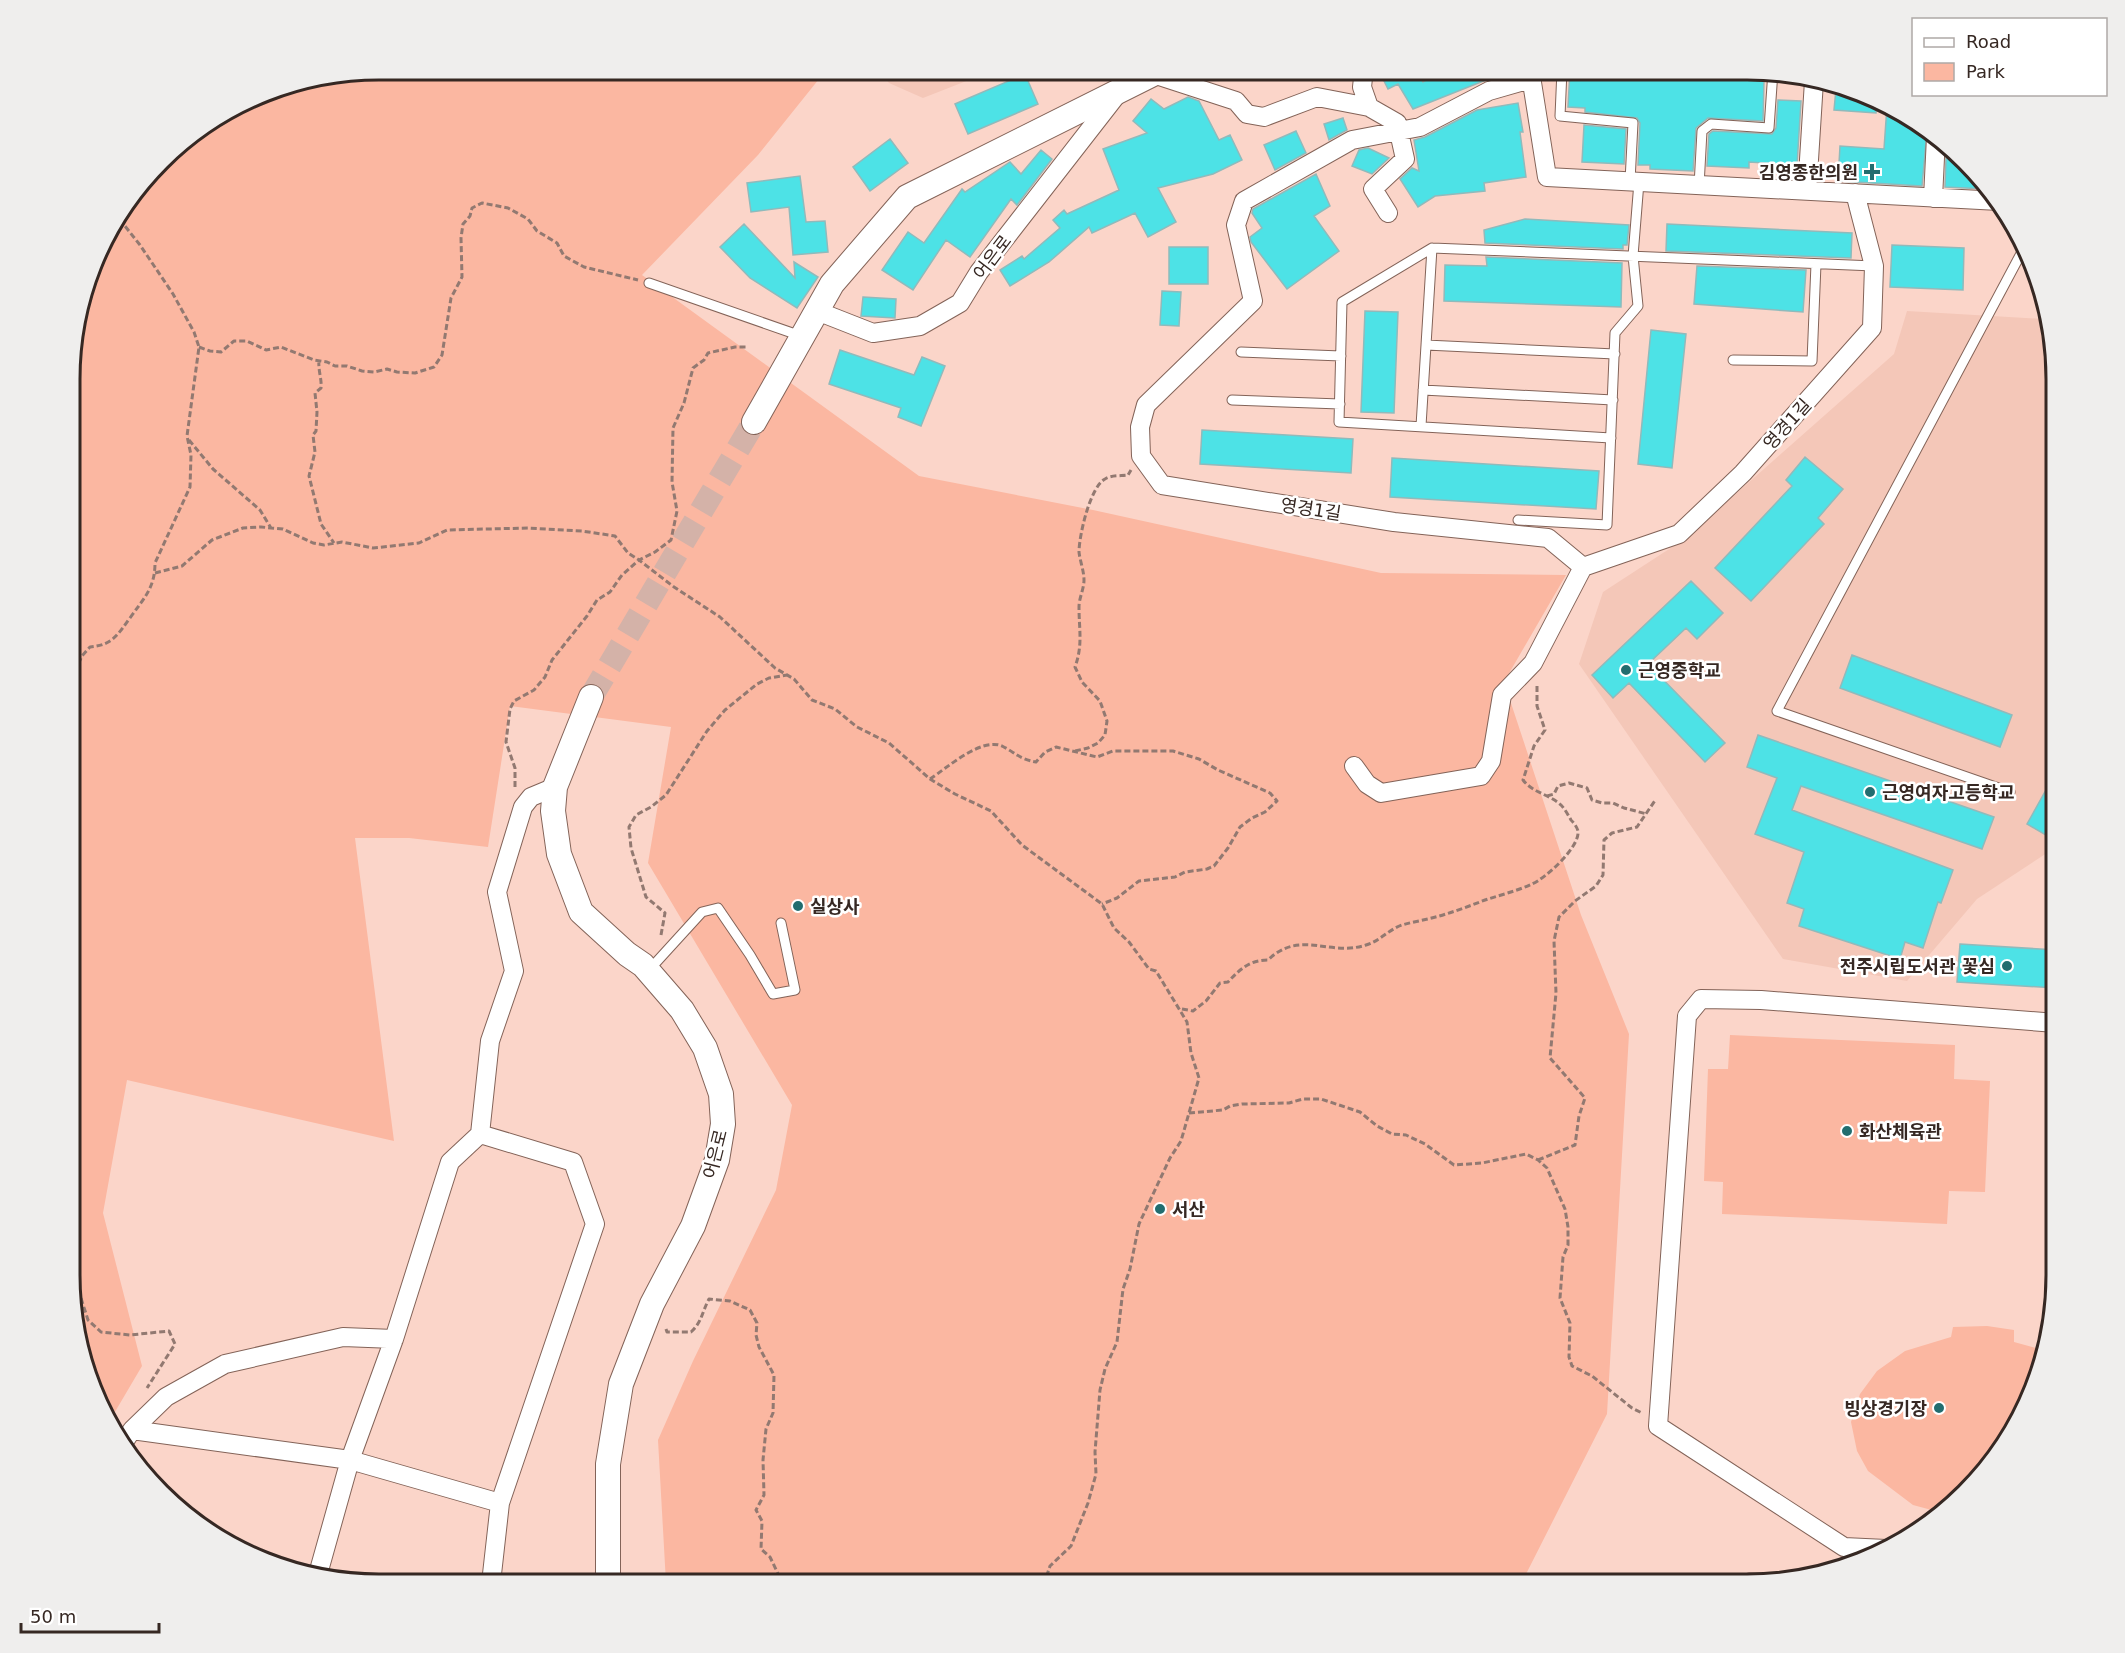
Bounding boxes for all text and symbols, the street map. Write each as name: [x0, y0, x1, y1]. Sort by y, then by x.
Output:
legend: [1912, 18, 2107, 96]
text: Road: [1966, 31, 2011, 52]
text: Park: [1966, 61, 2005, 82]
place label: 김영종한의원: [1759, 162, 1858, 183]
marker: 김영종한의원: [1863, 163, 1881, 181]
street label: 어은로: [969, 231, 1015, 283]
street label: 영경1길: [1759, 394, 1815, 454]
street label: 영경1길: [1279, 494, 1343, 524]
place label: 근영중학교: [1638, 660, 1721, 681]
marker: 근영중학교: [1619, 663, 1633, 677]
place label: 근영여자고등학교: [1882, 782, 2014, 803]
marker: 근영여자고등학교: [1863, 785, 1877, 799]
place label: 실상사: [810, 896, 860, 917]
marker: 실상사: [791, 899, 805, 913]
place label: 전주시립도서관 꽃심: [1840, 956, 1995, 977]
marker: 전주시립도서관 꽃심: [2000, 959, 2014, 973]
place label: 화산체육관: [1859, 1121, 1942, 1142]
marker: 화산체육관: [1840, 1124, 1854, 1138]
street label: 어은로: [699, 1127, 731, 1181]
place label: 서산: [1172, 1199, 1206, 1220]
marker: 서산: [1153, 1202, 1167, 1216]
place label: 빙상경기장: [1844, 1398, 1927, 1419]
marker: 빙상경기장: [1932, 1401, 1946, 1415]
scale bar: [21, 1596, 159, 1634]
text: 50 m: [30, 1606, 76, 1627]

